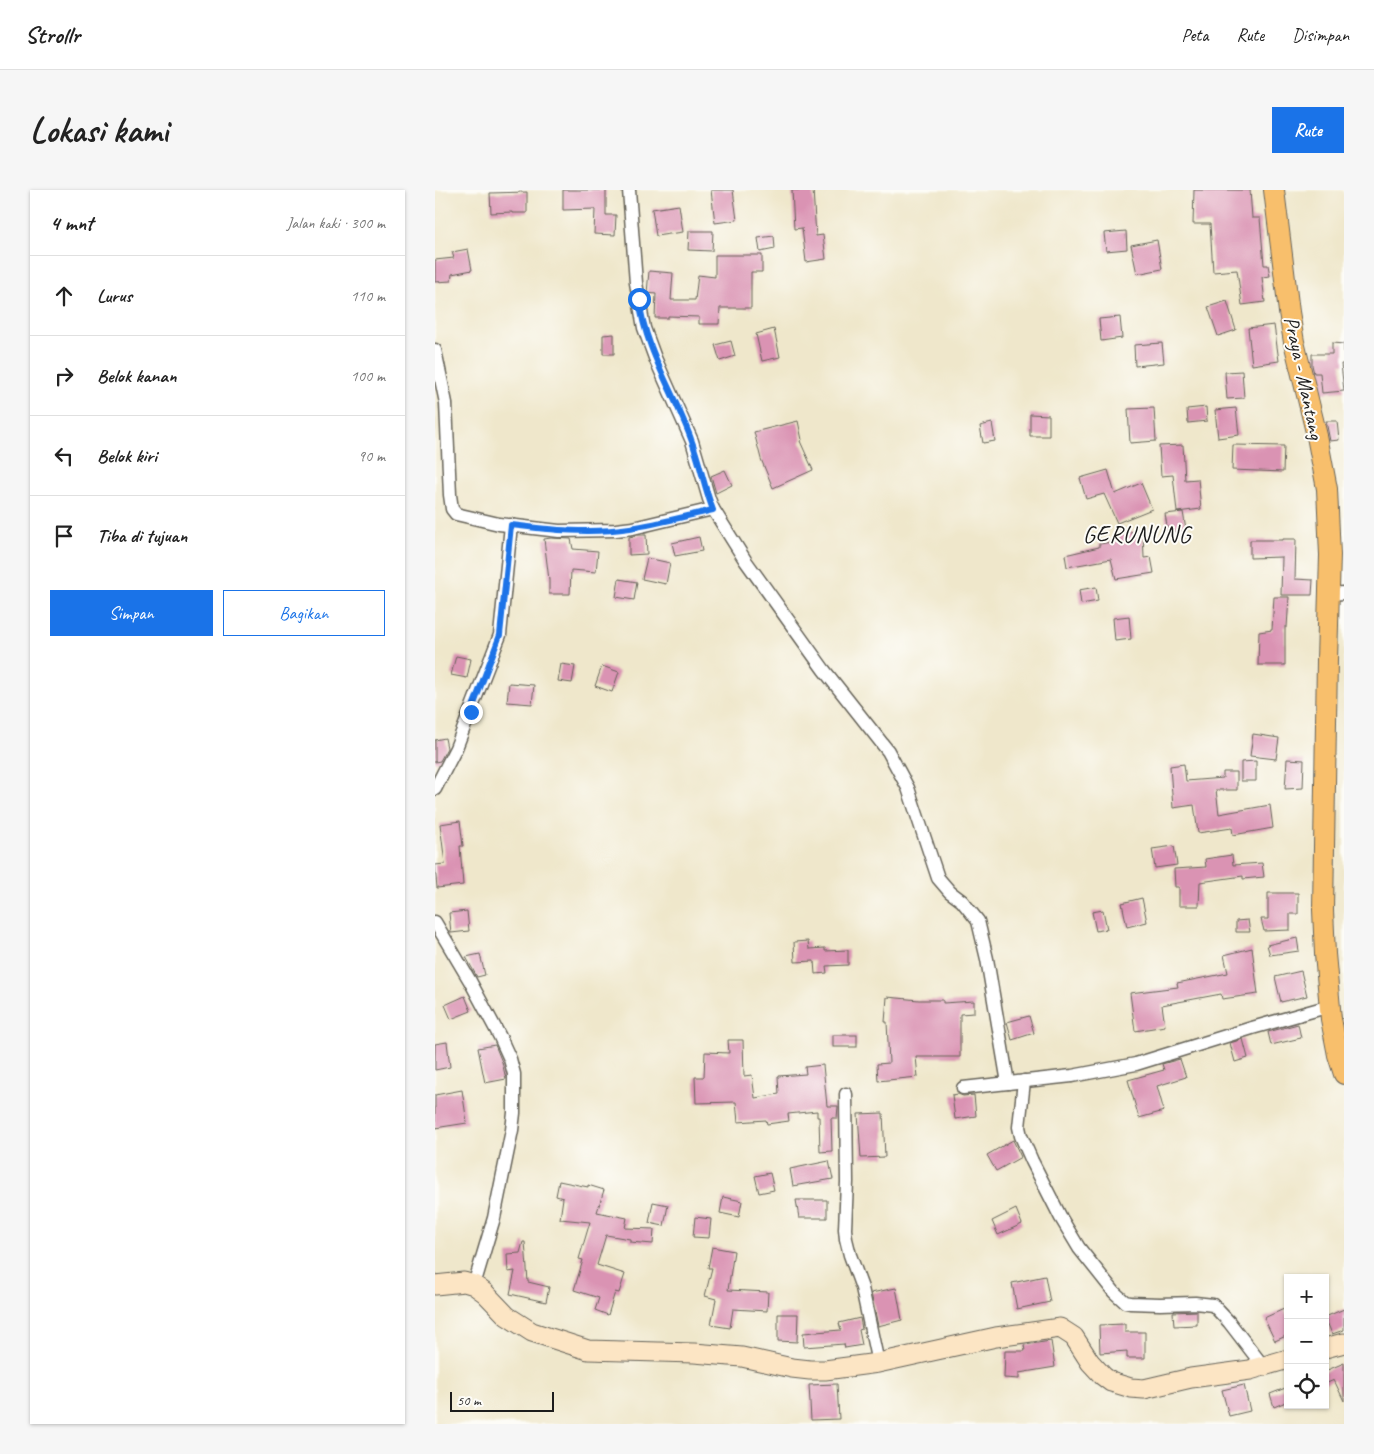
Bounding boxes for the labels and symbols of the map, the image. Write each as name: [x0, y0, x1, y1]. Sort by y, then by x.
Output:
route start: [628, 288, 651, 311]
street label: Praya - Mantang: [1278, 314, 1330, 443]
district label: GERUNUNG: [1083, 519, 1192, 549]
route end: [460, 701, 483, 724]
scale bar: [450, 1389, 554, 1412]

